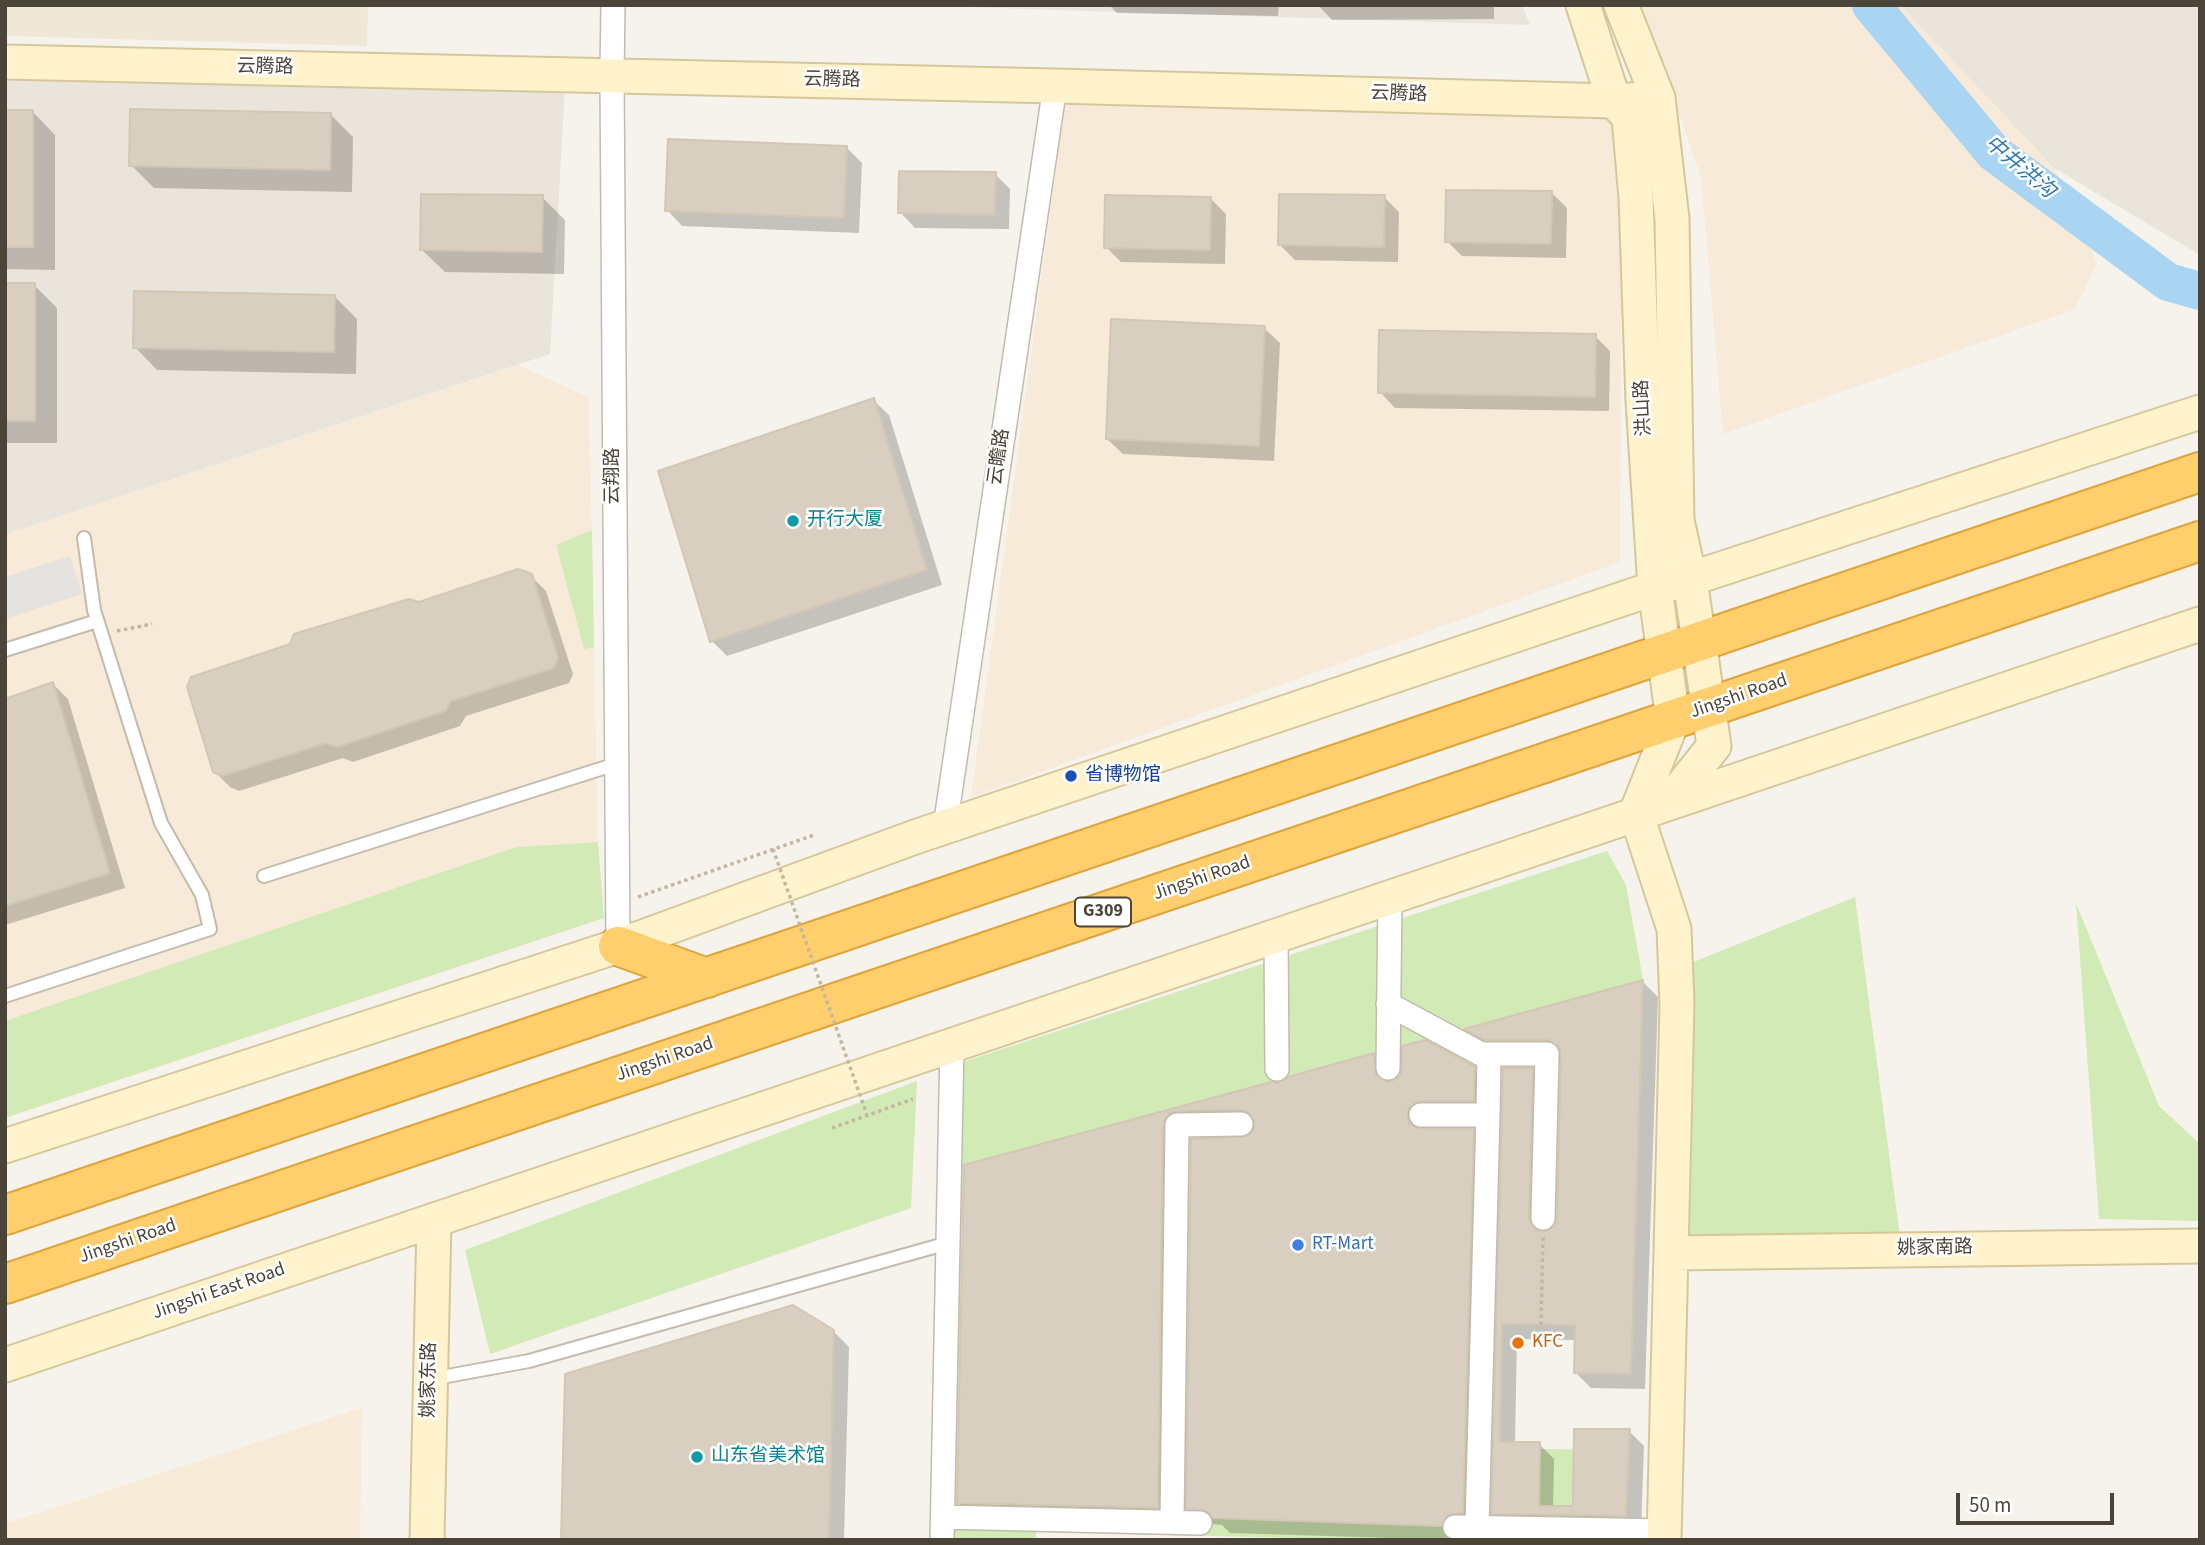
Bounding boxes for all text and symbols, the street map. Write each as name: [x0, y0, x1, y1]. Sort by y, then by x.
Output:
street label: 云腾路: [236, 56, 294, 80]
street label: 云腾路: [803, 69, 861, 93]
street label: 云腾路: [1370, 83, 1428, 107]
water label: 中井洪沟: [1979, 131, 2059, 205]
street label: 洪山路: [1631, 379, 1657, 437]
street label: 云瞻路: [985, 427, 1015, 487]
street label: 云翔路: [603, 448, 625, 504]
place label: 开行大厦: [807, 510, 883, 532]
marker: 开行大厦: [785, 513, 801, 529]
street label: Jingshi Road: [1687, 670, 1791, 724]
place label: 省博物馆: [1085, 765, 1161, 787]
marker: 省博物馆: [1063, 768, 1079, 784]
street label: Jingshi Road: [1150, 852, 1254, 906]
road number: G309: [1075, 897, 1131, 926]
street label: Jingshi Road: [613, 1033, 717, 1087]
street label: Jingshi Road: [76, 1215, 180, 1269]
place label: RT-Mart: [1312, 1234, 1374, 1256]
marker: RT-Mart: [1290, 1237, 1306, 1253]
street label: 姚家南路: [1897, 1237, 1973, 1261]
street label: Jingshi East Road: [150, 1259, 288, 1325]
place label: KFC: [1532, 1332, 1563, 1354]
marker: KFC: [1510, 1335, 1526, 1351]
street label: 姚家东路: [418, 1342, 442, 1418]
place label: 山东省美术馆: [711, 1446, 825, 1468]
marker: 山东省美术馆: [689, 1449, 705, 1465]
scale bar: [1960, 1478, 2118, 1522]
text: 50 m: [1969, 1490, 2011, 1520]

